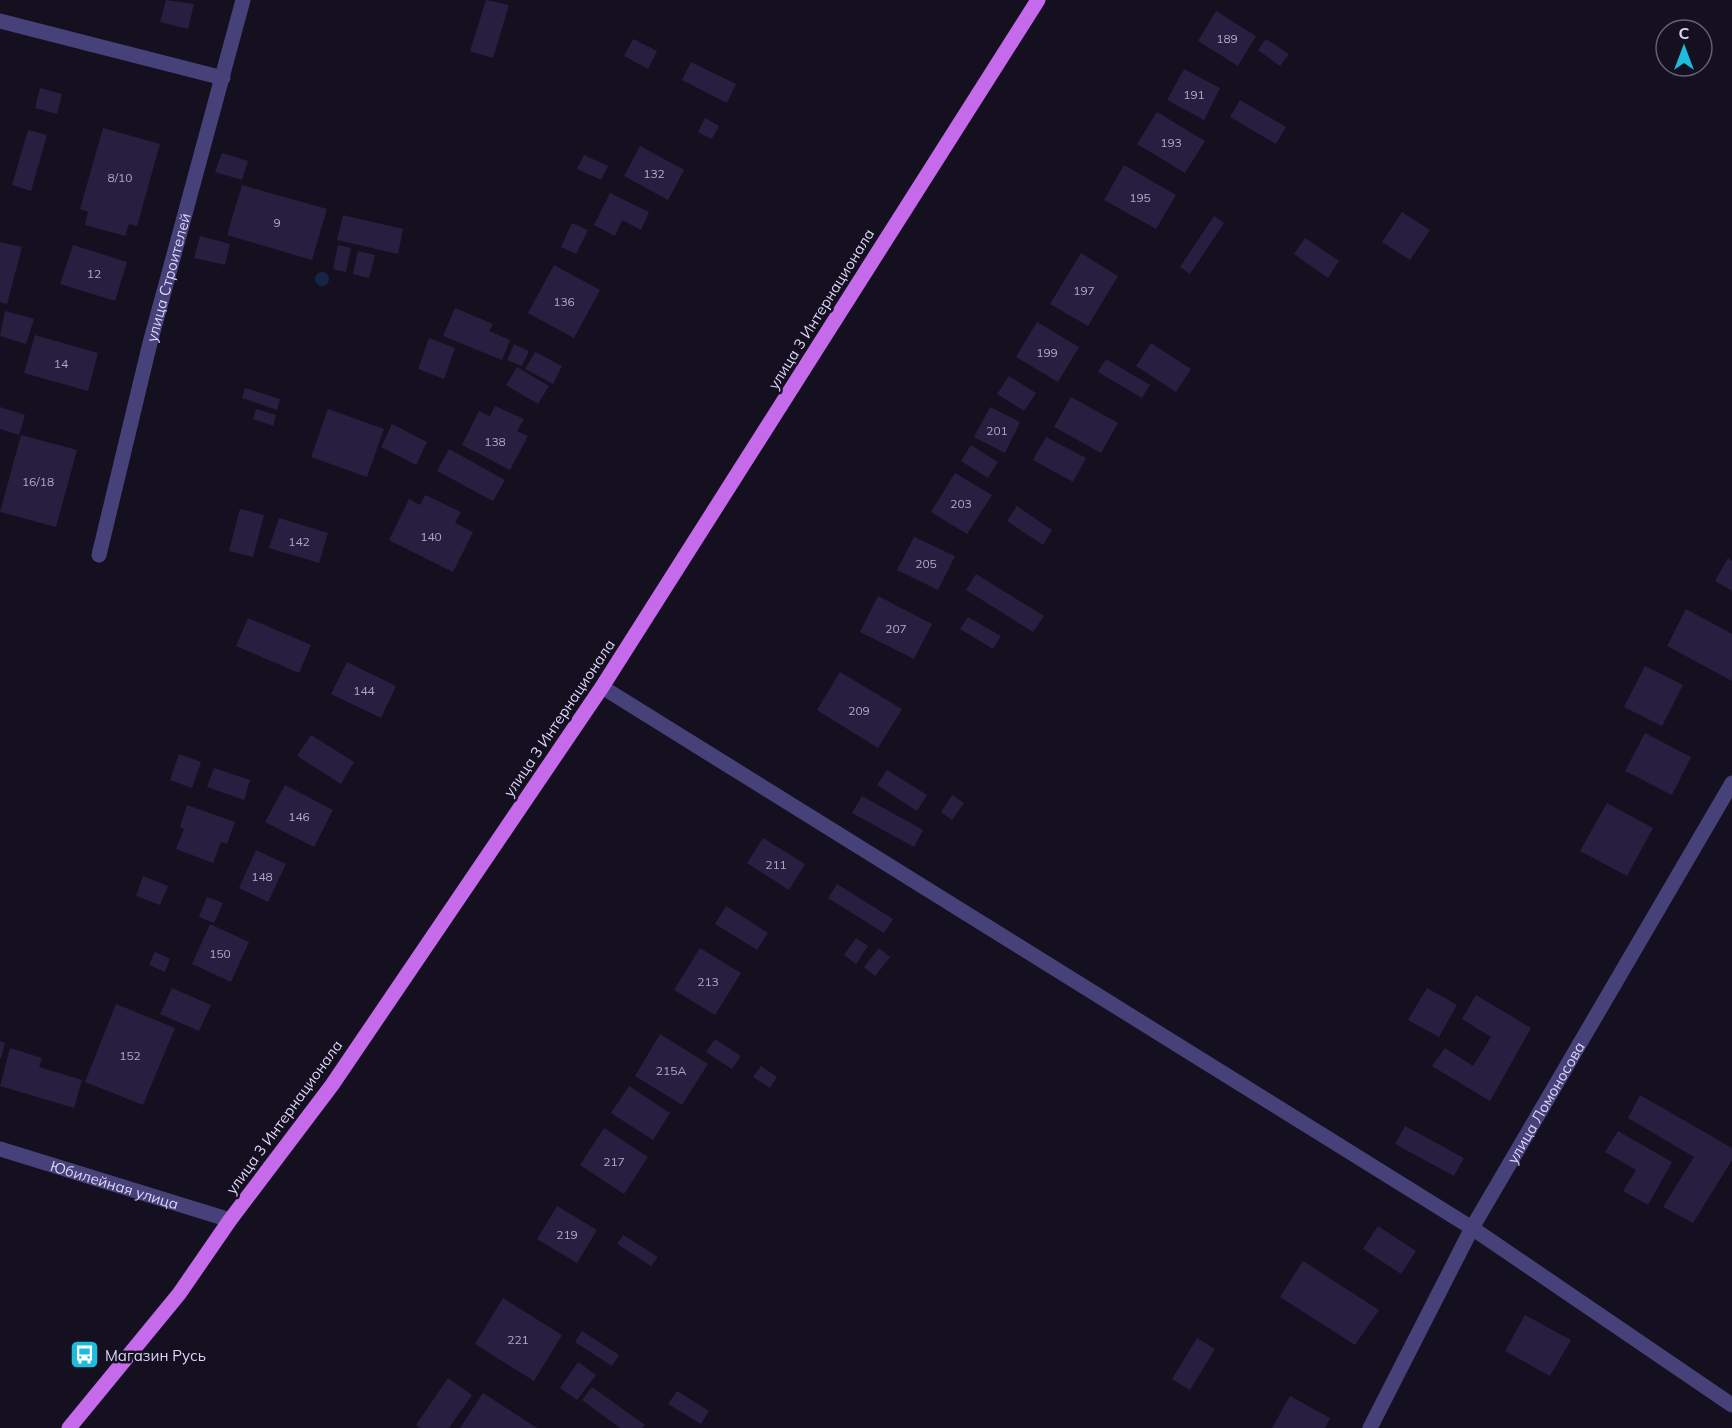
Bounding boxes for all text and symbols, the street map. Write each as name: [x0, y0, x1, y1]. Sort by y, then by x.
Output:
north arrow: [1654, 18, 1714, 78]
text: С: [1679, 23, 1690, 43]
house number: 189: [1216, 31, 1238, 46]
house number: 191: [1183, 87, 1205, 102]
house number: 193: [1160, 135, 1182, 150]
house number: 132: [643, 166, 665, 181]
house number: 8/10: [107, 170, 133, 185]
house number: 195: [1129, 190, 1151, 205]
street label: улица Строителей: [141, 211, 194, 344]
house number: 9: [273, 215, 281, 230]
street label: улица 3 Интернационала: [764, 225, 878, 393]
house number: 12: [87, 266, 101, 281]
house number: 197: [1073, 283, 1095, 298]
house number: 136: [553, 294, 575, 309]
house number: 199: [1036, 345, 1058, 360]
house number: 14: [54, 356, 68, 371]
house number: 201: [986, 423, 1008, 438]
house number: 138: [484, 434, 506, 449]
house number: 16/18: [22, 474, 54, 489]
house number: 203: [950, 496, 972, 511]
house number: 140: [420, 529, 442, 544]
house number: 142: [288, 534, 310, 549]
house number: 205: [915, 556, 937, 571]
house number: 207: [885, 621, 907, 636]
street label: улица 3 Интернационала: [499, 636, 619, 800]
house number: 144: [353, 683, 375, 698]
house number: 209: [848, 703, 870, 718]
house number: 146: [288, 809, 310, 824]
house number: 211: [765, 857, 787, 872]
house number: 148: [251, 869, 273, 884]
house number: 150: [209, 946, 231, 961]
house number: 213: [697, 974, 719, 989]
street label: улица 3 Интернационала: [222, 1036, 346, 1198]
street label: улица Ломоносова: [1502, 1038, 1588, 1167]
house number: 152: [119, 1048, 141, 1063]
house number: 215А: [656, 1063, 686, 1078]
house number: 217: [603, 1154, 625, 1169]
street label: Юбилейная улица: [48, 1156, 181, 1213]
house number: 219: [556, 1227, 578, 1242]
house number: 221: [507, 1332, 529, 1347]
bus stop icon: Магазин Русь: [68, 1339, 100, 1371]
place label: Магазин Русь: [105, 1346, 206, 1365]

